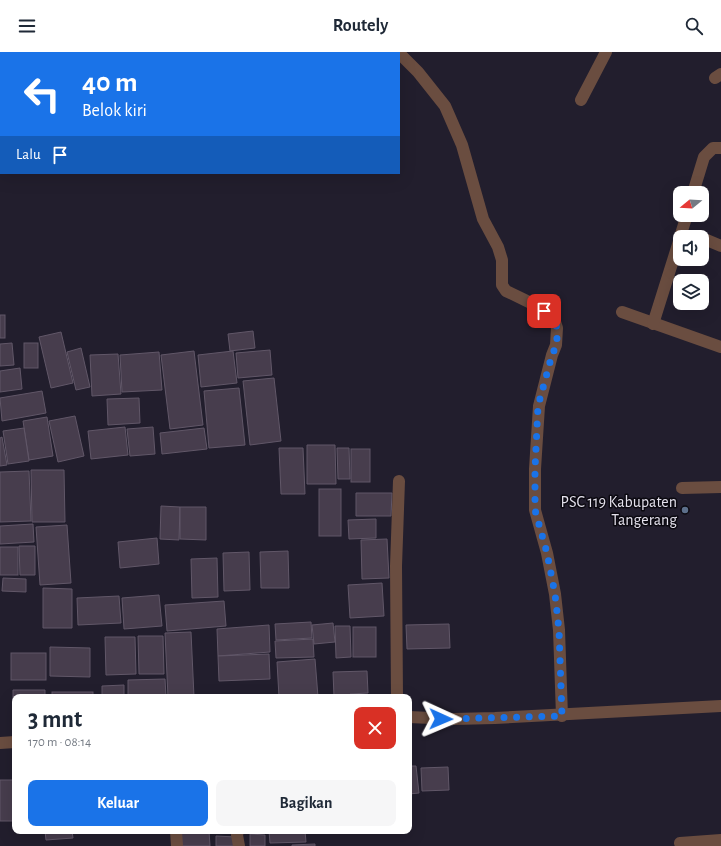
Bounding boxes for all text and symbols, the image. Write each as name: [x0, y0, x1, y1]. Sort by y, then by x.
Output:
icon: menu: [16, 15, 38, 37]
icon: search: [683, 15, 705, 37]
text: Routely: [333, 17, 388, 35]
icon: left: [16, 68, 68, 120]
text: 40 m: [82, 69, 138, 97]
text: Belok kiri: [82, 102, 147, 120]
icon: arrive: [49, 144, 71, 166]
text: Lalu: [16, 147, 41, 162]
north arrow: [673, 186, 709, 222]
map controls: [673, 186, 709, 310]
button: sound: [673, 230, 709, 266]
button: layers: [673, 274, 709, 310]
pin: [527, 294, 561, 328]
icon: arrive: [533, 300, 555, 322]
place label: PSC 119 Kabupaten Tangerang: [561, 494, 677, 528]
marker: PSC 119 Kabupaten Tangerang: [680, 505, 690, 515]
position arrow: [420, 698, 462, 740]
button: close: [354, 707, 396, 749]
text: 3 mnt: [28, 708, 82, 732]
text: 170 m · 08:14: [28, 736, 91, 749]
button: Keluar: [28, 780, 208, 826]
button: Bagikan: [216, 780, 396, 826]

